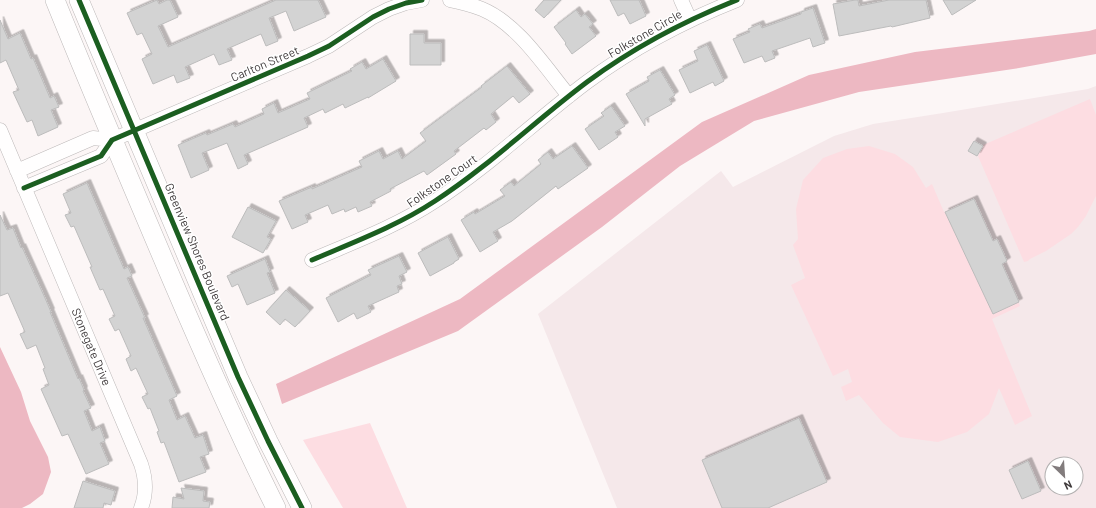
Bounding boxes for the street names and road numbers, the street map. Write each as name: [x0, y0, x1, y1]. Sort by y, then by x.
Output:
street label: Folkstone Circle: [605, 6, 684, 60]
street label: Carlton Street: [228, 42, 301, 84]
street label: Folkstone Court: [404, 151, 479, 210]
street label: Greenview Shores Boulevard: [163, 181, 233, 322]
street label: Stonegate Drive: [69, 306, 115, 387]

